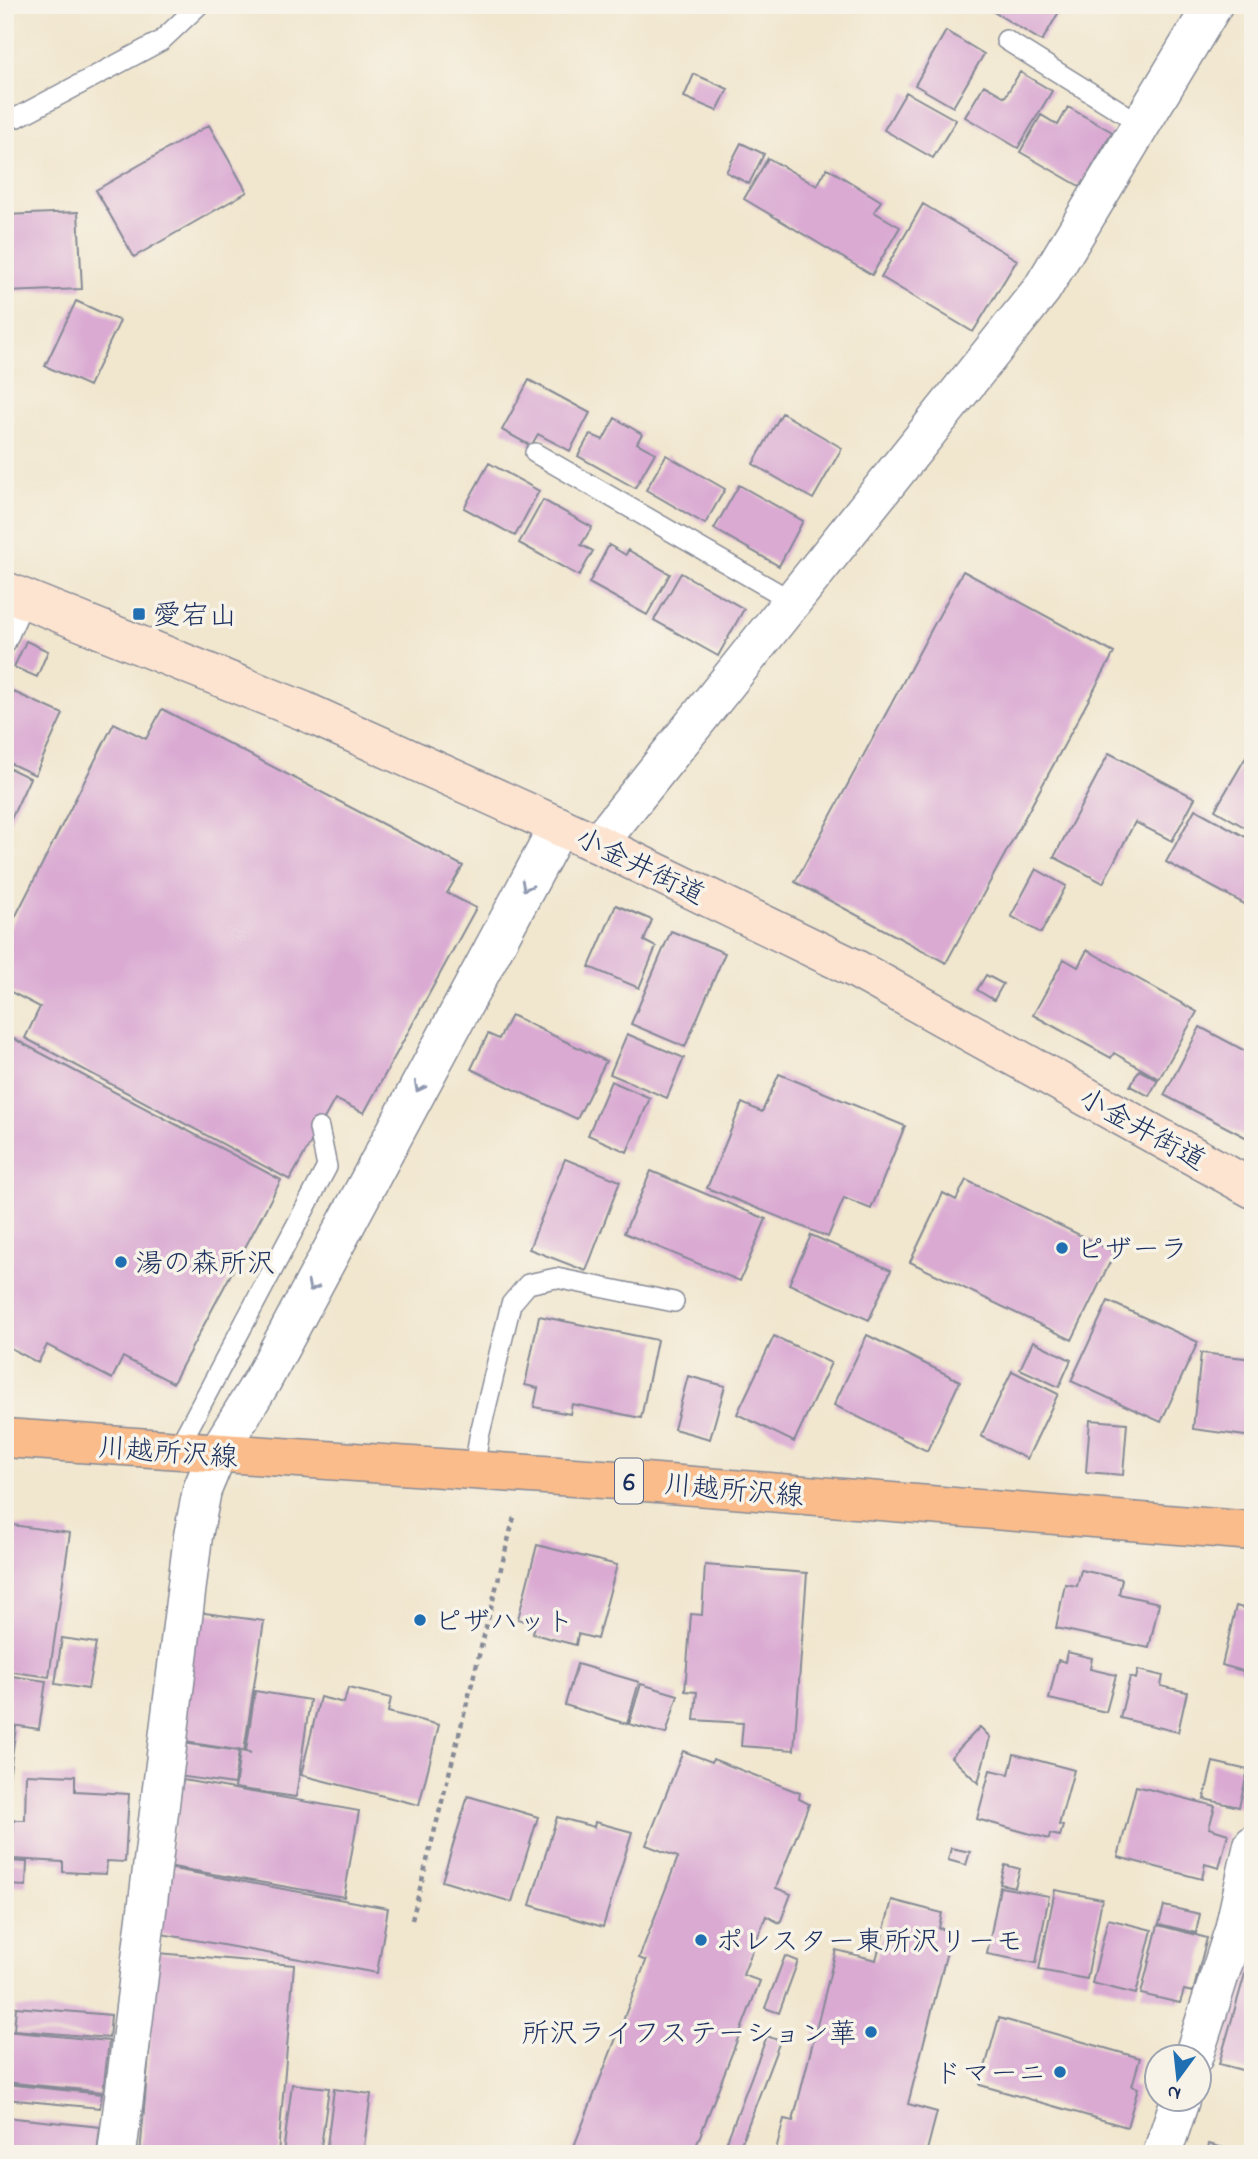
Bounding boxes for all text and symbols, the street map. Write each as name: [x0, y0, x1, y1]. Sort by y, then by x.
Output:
place label: 愛宕山: [153, 597, 237, 638]
marker: 愛宕山: [131, 606, 147, 622]
street label: 小金井街道: [568, 819, 711, 917]
one-way arrow: [521, 879, 535, 891]
street label: 小金井街道: [1070, 1079, 1212, 1183]
one-way arrow: [414, 1080, 427, 1092]
place label: ピザーラ: [1076, 1231, 1188, 1272]
marker: ピザーラ: [1054, 1240, 1070, 1256]
place label: 湯の森所沢: [135, 1245, 275, 1286]
marker: 湯の森所沢: [113, 1254, 129, 1270]
one-way arrow: [307, 1280, 320, 1293]
street label: 川越所沢線: [96, 1429, 239, 1480]
road number: 6: [615, 1458, 643, 1504]
street label: 川越所沢線: [662, 1466, 805, 1519]
place label: ピザハット: [434, 1603, 574, 1644]
marker: ピザハット: [412, 1612, 428, 1628]
place label: ポレスター東所沢リーモ: [715, 1923, 1024, 1964]
marker: ポレスター東所沢リーモ: [693, 1932, 709, 1948]
place label: 所沢ライフステーション華: [522, 2015, 857, 2056]
marker: 所沢ライフステーション華: [863, 2024, 879, 2040]
north arrow: [1142, 2044, 1212, 2114]
place label: ドマーニ: [934, 2055, 1046, 2096]
marker: ドマーニ: [1052, 2064, 1068, 2080]
text: N: [1164, 2077, 1184, 2107]

